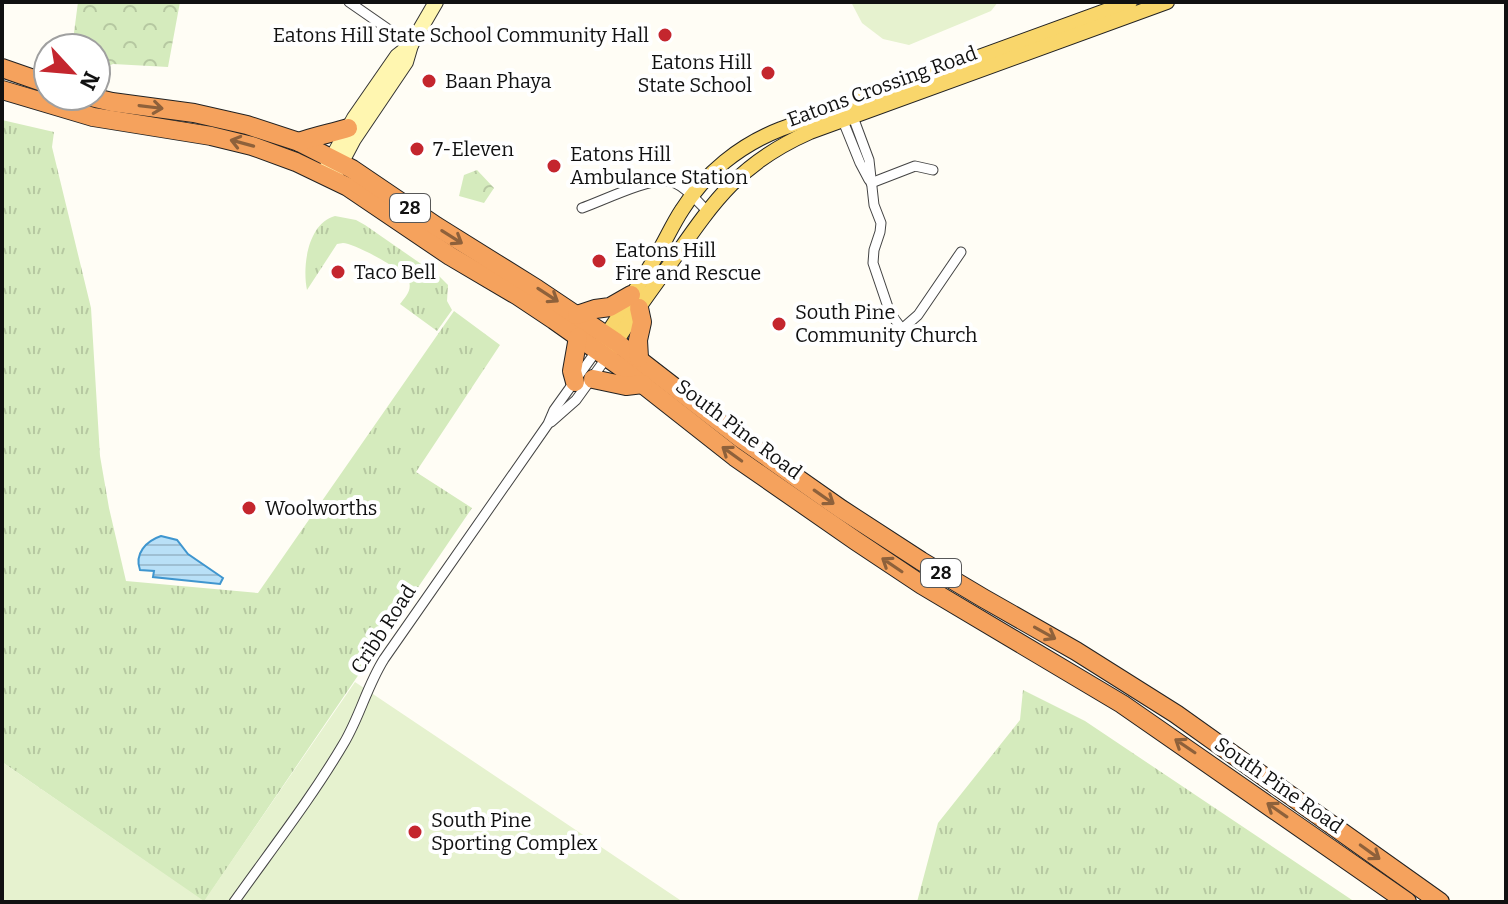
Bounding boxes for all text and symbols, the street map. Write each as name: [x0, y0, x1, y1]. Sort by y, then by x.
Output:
place label: Eatons Hill State School Community Hall: [273, 23, 649, 47]
marker: Eatons Hill State School Community Hall: [656, 26, 674, 44]
north arrow: [32, 32, 112, 112]
street label: Eatons Crossing Road: [784, 41, 980, 131]
place label: Eatons Hill State School: [638, 50, 752, 97]
marker: Eatons Hill State School: [759, 64, 777, 82]
text: N: [74, 67, 105, 94]
place label: Baan Phaya: [445, 69, 552, 93]
marker: Baan Phaya: [420, 72, 438, 90]
one-way arrow: [138, 100, 164, 115]
one-way arrow: [230, 135, 256, 150]
place label: 7-Eleven: [433, 137, 514, 161]
marker: 7-Eleven: [408, 140, 426, 158]
place label: Eatons Hill Ambulance Station: [570, 142, 748, 189]
marker: Eatons Hill Ambulance Station: [545, 157, 563, 175]
road number: 28: [390, 194, 430, 222]
one-way arrow: [441, 228, 463, 245]
place label: Eatons Hill Fire and Rescue: [615, 238, 761, 285]
marker: Eatons Hill Fire and Rescue: [590, 252, 608, 270]
place label: Taco Bell: [354, 260, 436, 284]
marker: Taco Bell: [329, 263, 347, 281]
one-way arrow: [536, 287, 558, 304]
place label: South Pine Community Church: [795, 300, 978, 347]
marker: South Pine Community Church: [770, 315, 788, 333]
street label: South Pine Road: [671, 374, 807, 484]
one-way arrow: [722, 446, 743, 463]
one-way arrow: [812, 489, 834, 505]
place label: Woolworths: [265, 496, 377, 520]
marker: Woolworths: [240, 499, 258, 517]
one-way arrow: [882, 557, 904, 574]
road number: 28: [921, 559, 961, 587]
street label: Cribb Road: [345, 580, 421, 678]
one-way arrow: [1032, 626, 1056, 641]
street label: South Pine Road: [1210, 732, 1348, 838]
one-way arrow: [1174, 738, 1196, 754]
one-way arrow: [1266, 802, 1288, 819]
place label: South Pine Sporting Complex: [431, 808, 598, 855]
marker: South Pine Sporting Complex: [406, 823, 424, 841]
one-way arrow: [1358, 844, 1380, 860]

